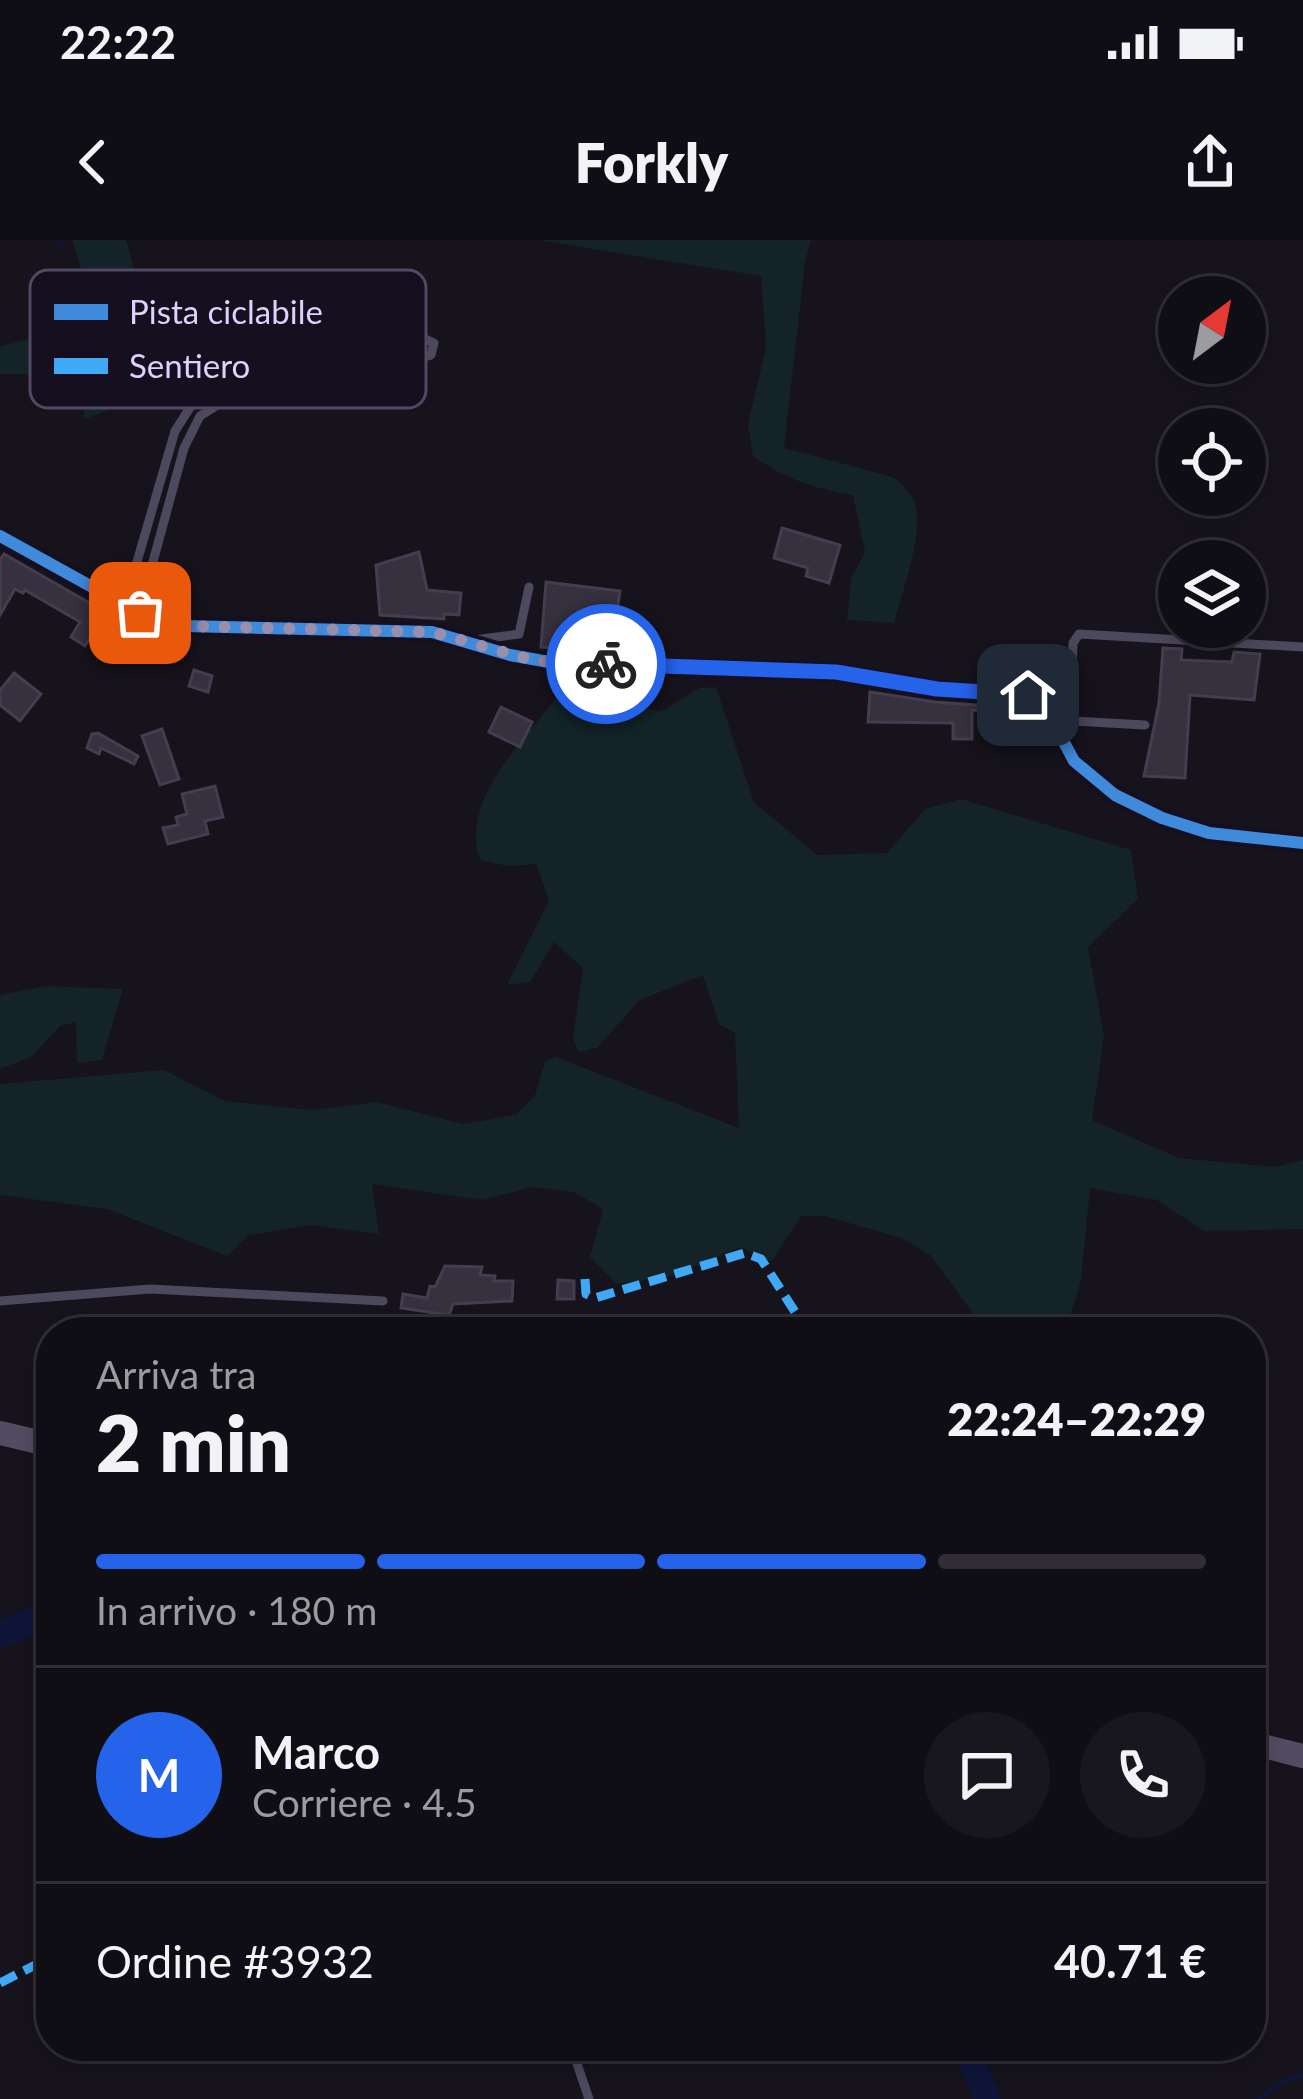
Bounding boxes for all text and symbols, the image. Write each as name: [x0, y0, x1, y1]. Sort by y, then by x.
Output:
text: 22:22: [60, 15, 176, 69]
icon: back: [60, 129, 126, 195]
icon: share: [1177, 129, 1243, 195]
text: Forkly: [575, 130, 728, 195]
legend: [30, 270, 426, 408]
north arrow: [1158, 276, 1266, 384]
map controls: [1158, 276, 1266, 648]
text: Pista ciclabile: [129, 291, 323, 331]
text: Sentiero: [129, 345, 250, 385]
button: locate: [1158, 408, 1266, 516]
button: layers: [1158, 540, 1266, 648]
pin: [89, 562, 191, 664]
icon: bag: [107, 580, 173, 646]
courier: [546, 604, 666, 724]
icon: bike: [573, 631, 639, 697]
pin: [977, 644, 1079, 746]
icon: home: [995, 662, 1061, 728]
text: Arriva tra: [96, 1351, 256, 1397]
text: 22:24–22:29: [947, 1392, 1206, 1446]
text: 2 min: [96, 1395, 291, 1489]
text: In arrivo · 180 m: [96, 1587, 377, 1633]
button: chat: [924, 1712, 1050, 1838]
button: phone: [1080, 1712, 1206, 1838]
text: Marco: [252, 1725, 380, 1779]
text: M: [138, 1748, 180, 1802]
text: Corriere · 4.5: [252, 1779, 477, 1825]
text: Ordine #3932: [96, 1934, 374, 1988]
text: 40.71 €: [1054, 1934, 1206, 1988]

